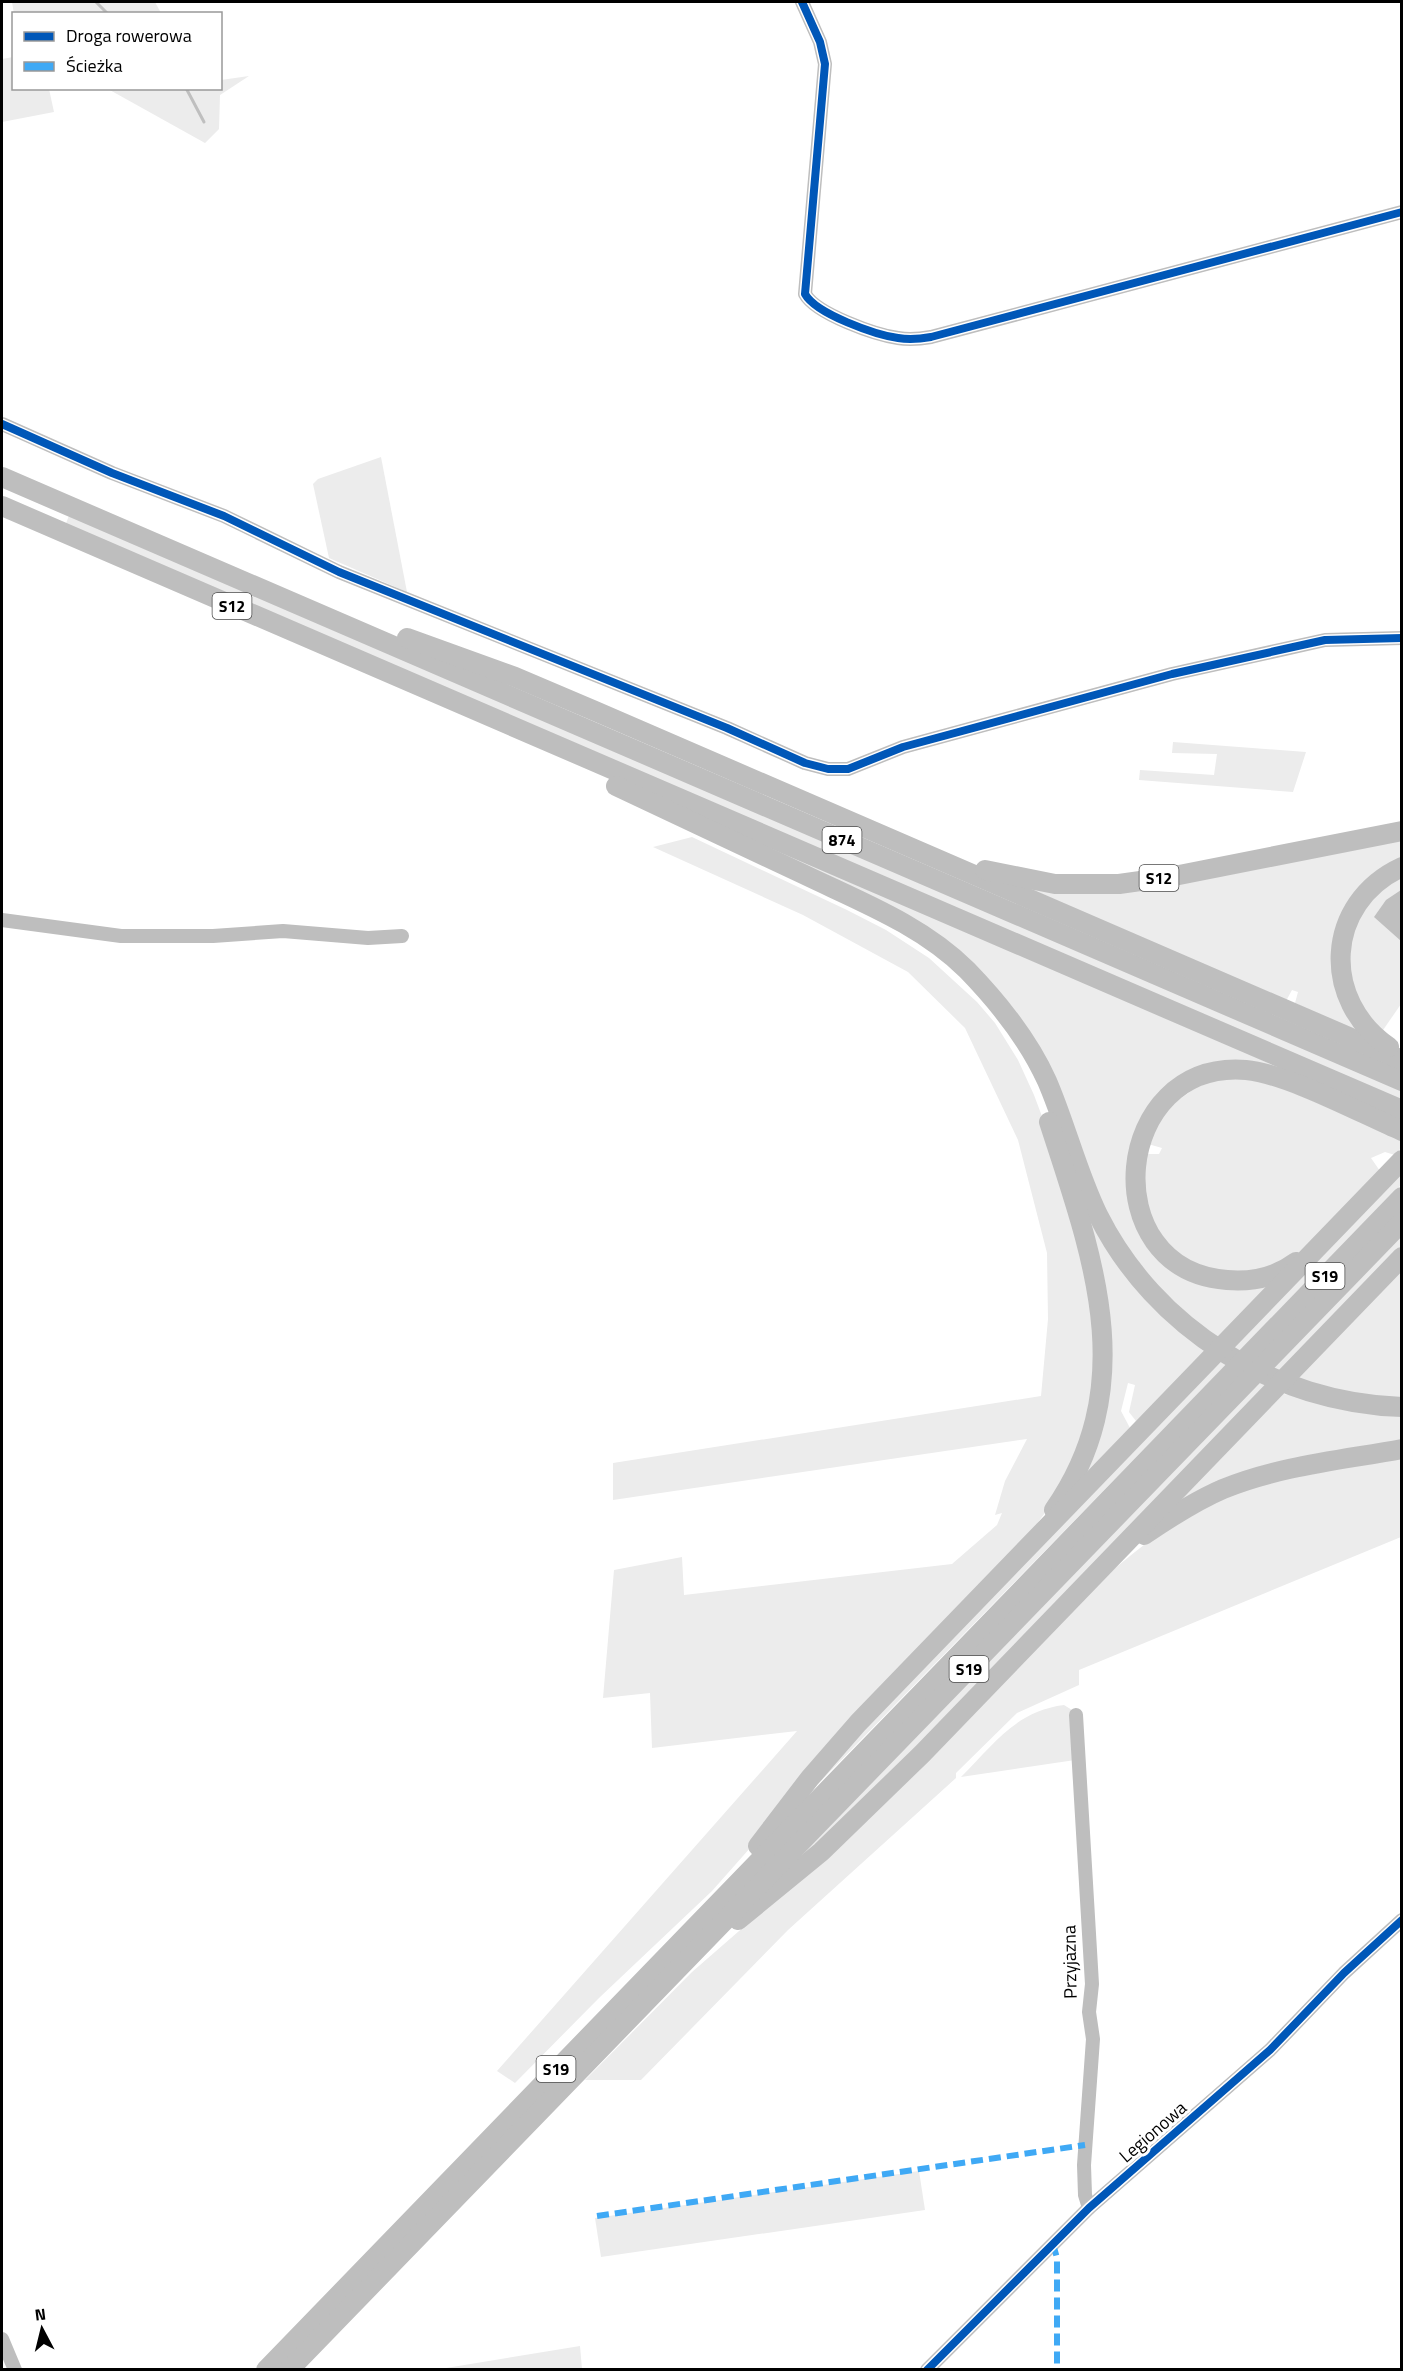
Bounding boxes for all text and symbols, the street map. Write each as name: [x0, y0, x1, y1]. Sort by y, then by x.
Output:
legend: [12, 12, 222, 90]
text: Droga rowerowa: [66, 22, 192, 49]
text: Ścieżka: [66, 52, 122, 79]
road number: S12: [212, 593, 252, 619]
road number: 874: [822, 827, 862, 853]
road number: S12: [1140, 865, 1178, 891]
road number: S19: [1306, 1263, 1344, 1289]
road number: S19: [950, 1656, 988, 1682]
street label: Przyjazna: [1055, 1925, 1084, 1999]
road number: S19: [536, 2056, 576, 2082]
street label: Legionowa: [1113, 2095, 1192, 2169]
north arrow: [12, 2299, 72, 2359]
text: N: [33, 2302, 47, 2327]

